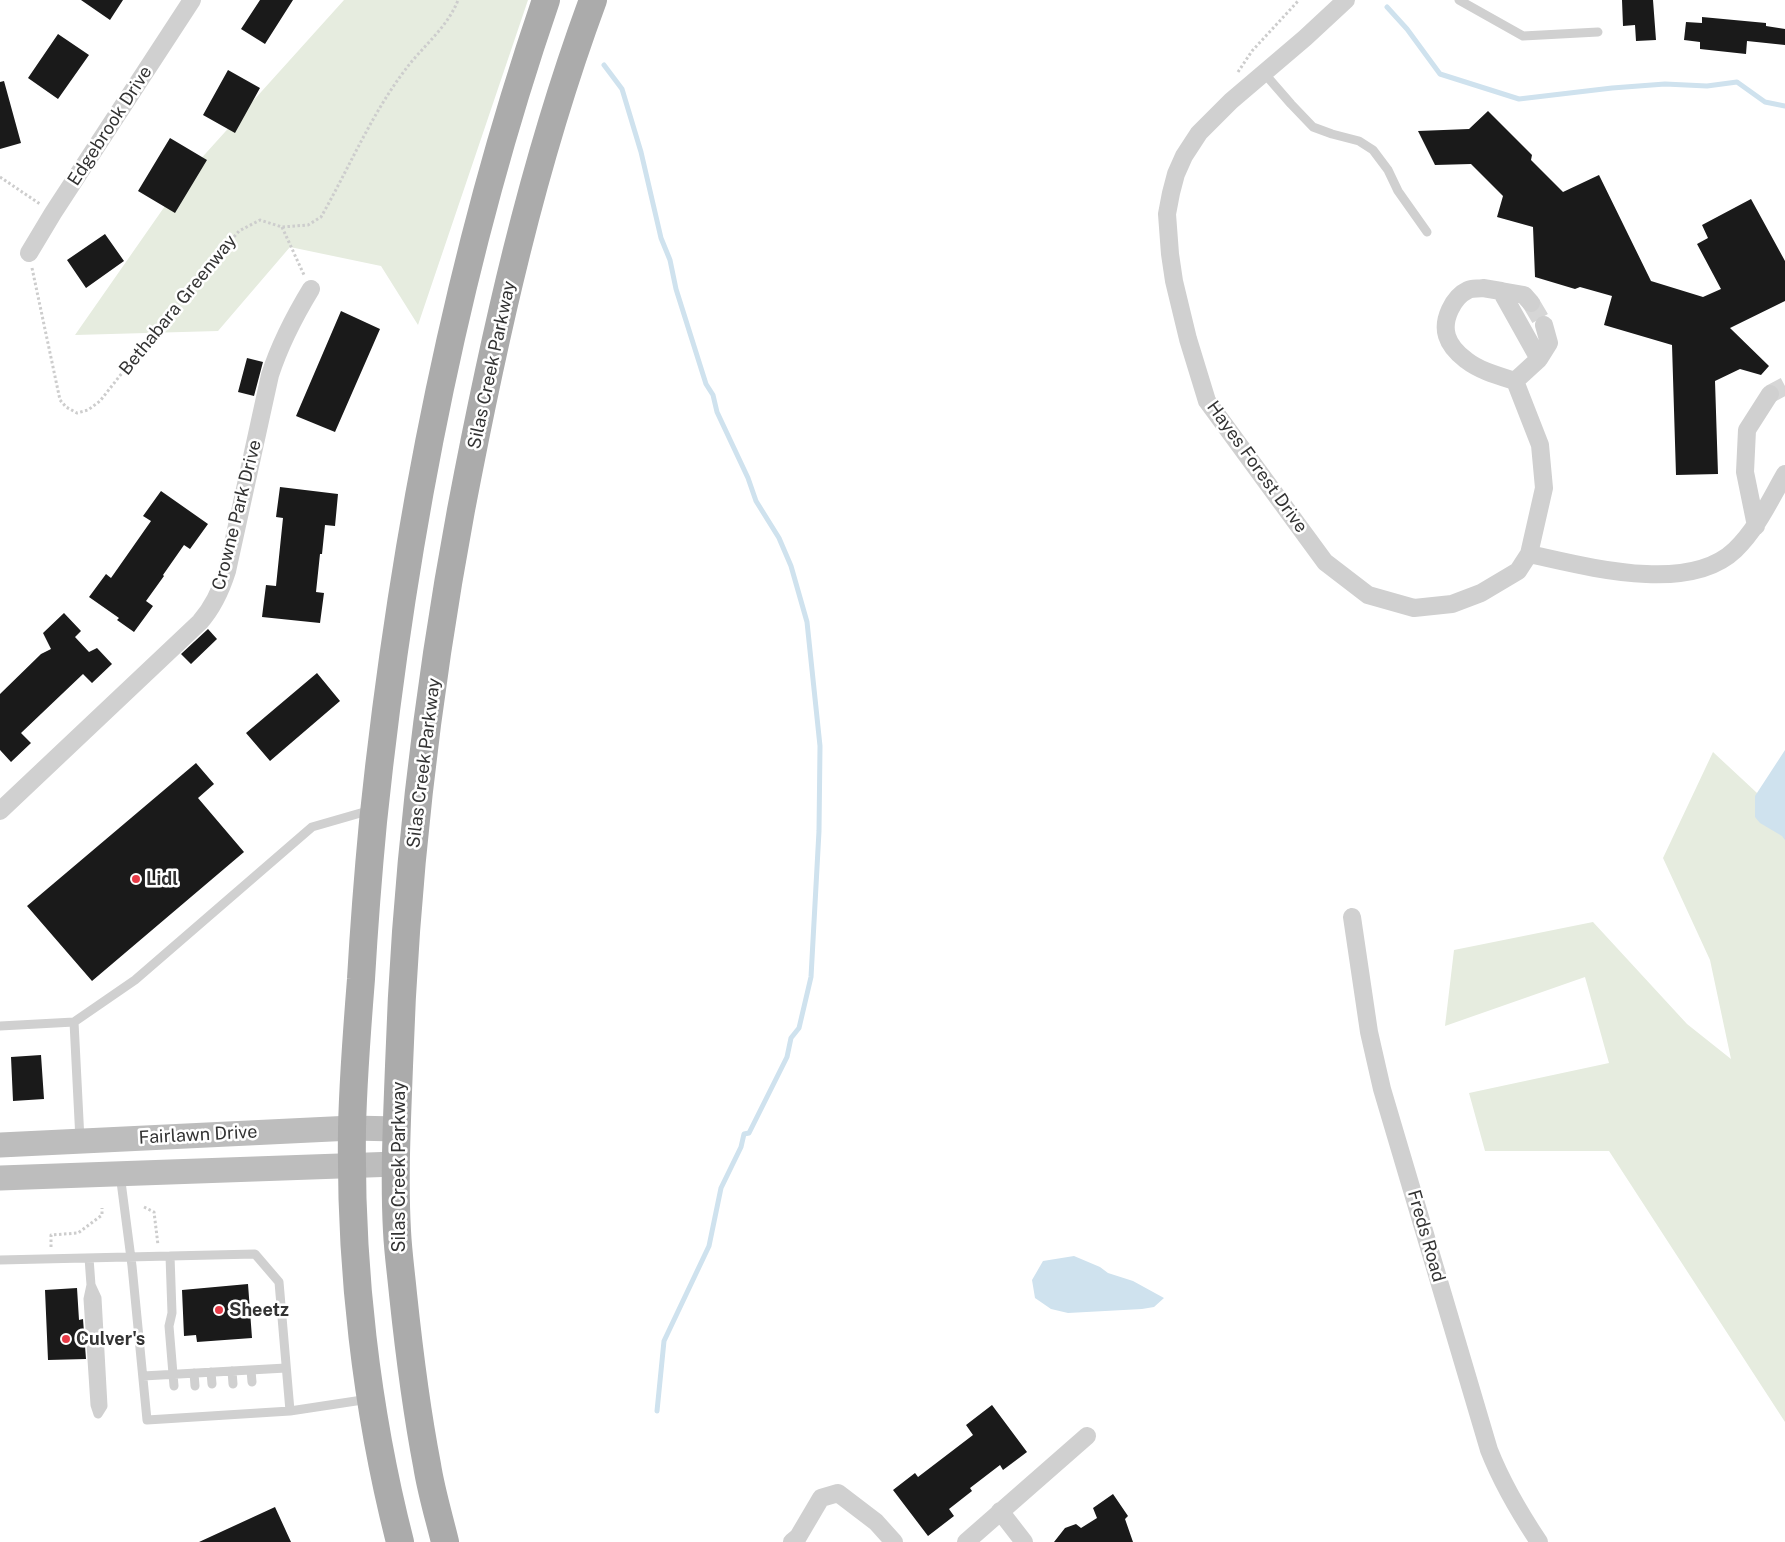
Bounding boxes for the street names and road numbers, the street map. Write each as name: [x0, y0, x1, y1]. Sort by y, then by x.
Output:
street label: Edgebrook Drive: [63, 62, 157, 190]
street label: Bethabara Greenway: [115, 230, 241, 380]
street label: Silas Creek Parkway: [464, 279, 520, 451]
street label: Hayes Forest Drive: [1202, 397, 1312, 537]
street label: Crowne Park Drive: [208, 438, 266, 592]
street label: Silas Creek Parkway: [403, 677, 445, 849]
street label: Silas Creek Parkway: [388, 1081, 410, 1253]
street label: Fairlawn Drive: [138, 1121, 258, 1149]
street label: Freds Road: [1403, 1188, 1449, 1284]

